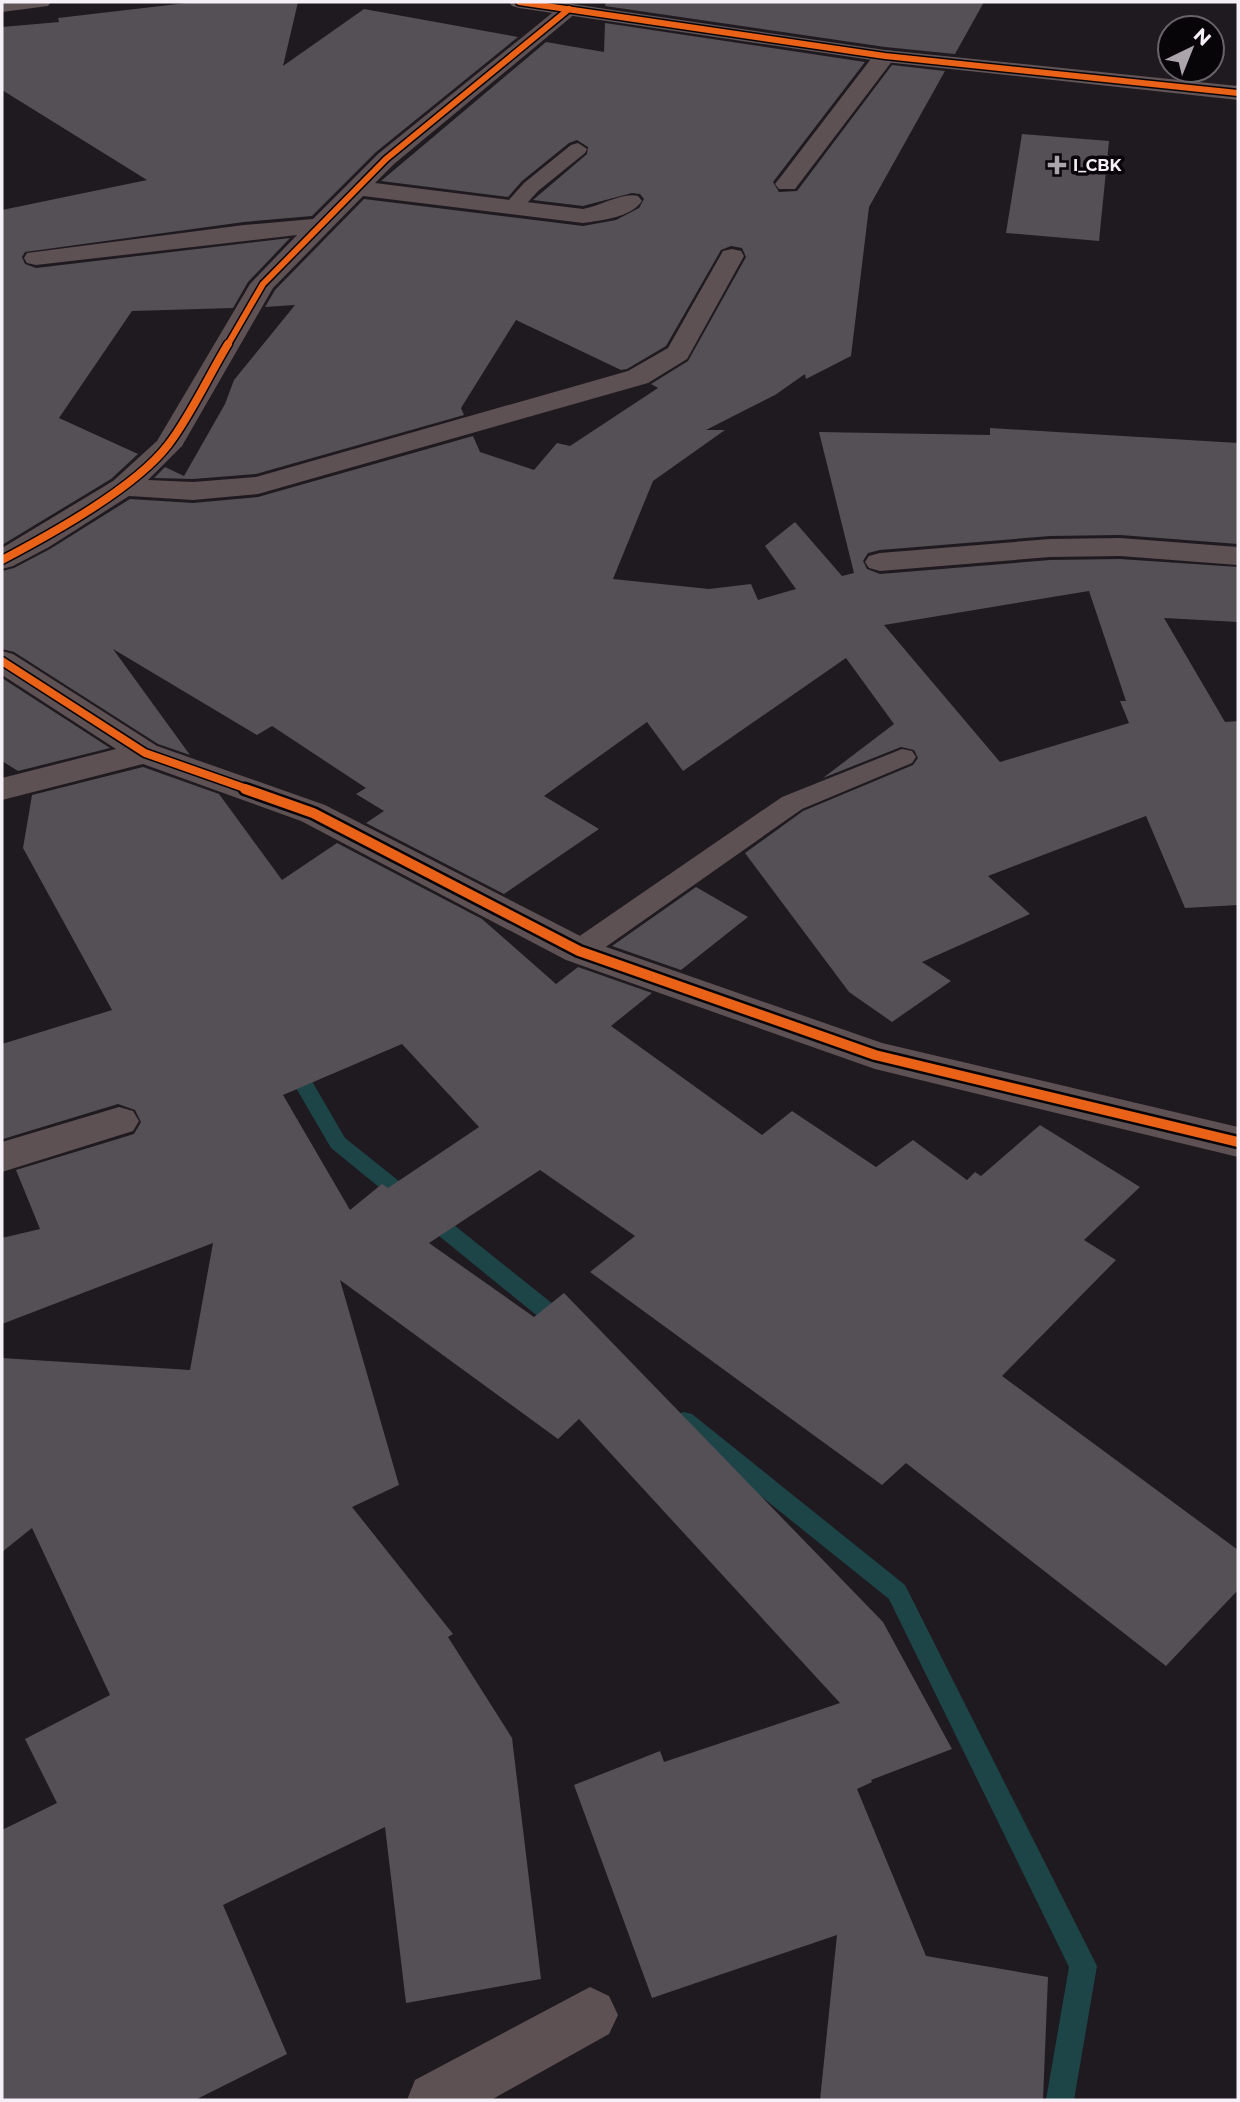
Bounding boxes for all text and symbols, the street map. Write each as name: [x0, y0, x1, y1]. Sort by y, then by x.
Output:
north arrow: [1156, 14, 1226, 84]
text: N: [1189, 23, 1216, 51]
marker: I_CBK: [1047, 155, 1067, 175]
place label: I_CBK: [1073, 156, 1123, 175]

